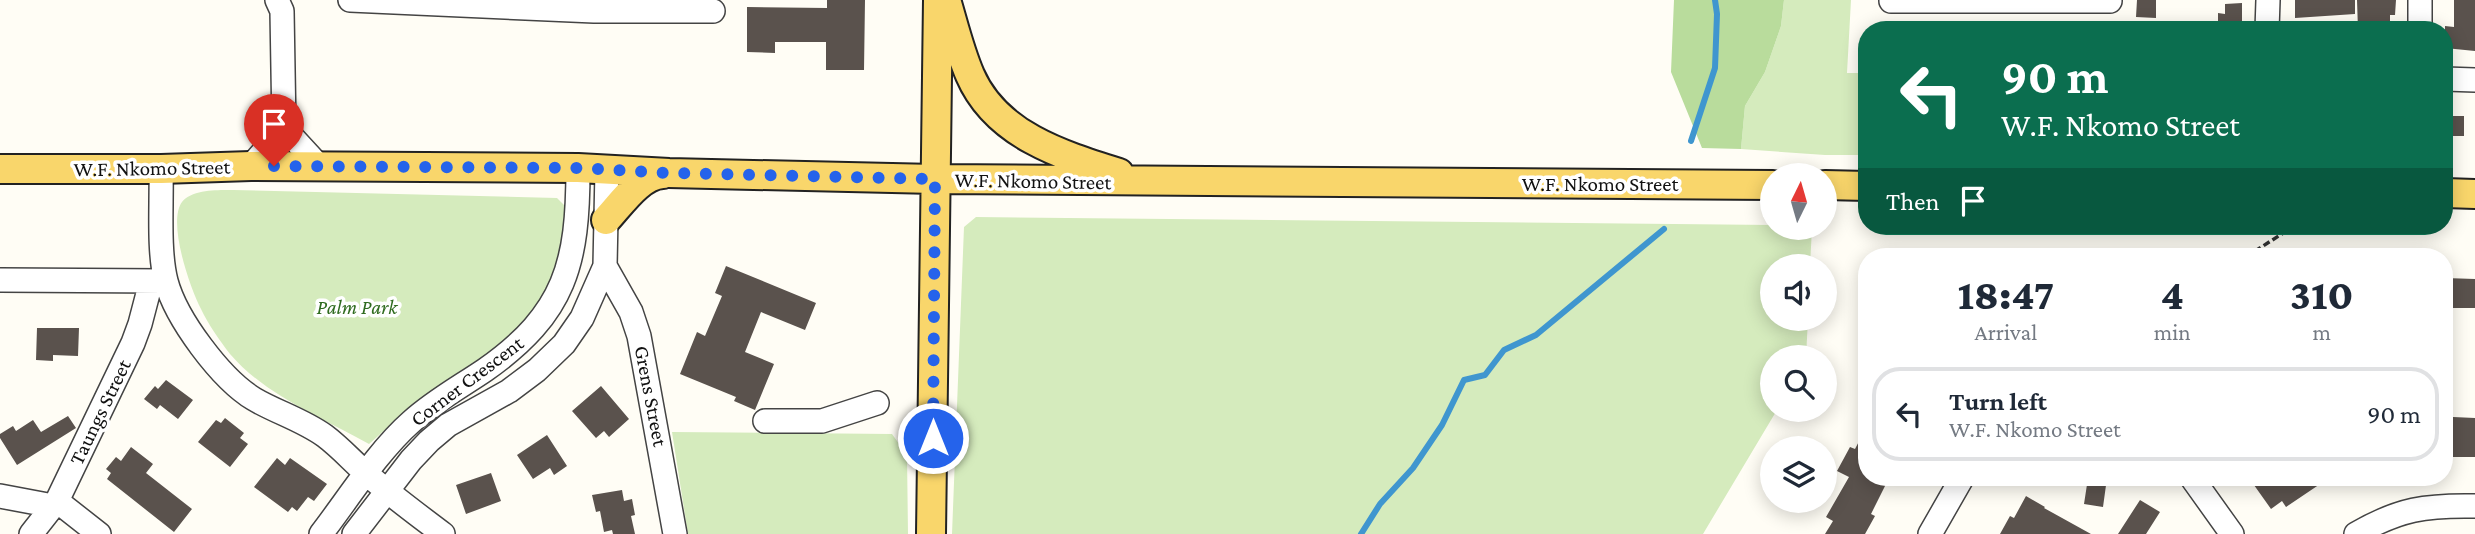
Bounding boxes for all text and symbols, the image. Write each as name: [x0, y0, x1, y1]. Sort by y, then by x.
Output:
icon: left: [1886, 49, 1977, 140]
text: 90 m: [2001, 49, 2108, 104]
pin: [244, 94, 304, 166]
icon: arrive: [255, 105, 293, 143]
text: W.F. Nkomo Street: [2001, 107, 2240, 143]
street label: W.F. Nkomo Street: [73, 155, 232, 181]
north arrow: [1760, 163, 1838, 240]
map controls: [1760, 163, 1837, 513]
street label: W.F. Nkomo Street: [954, 168, 1113, 194]
street label: W.F. Nkomo Street: [1522, 172, 1679, 196]
icon: arrive: [1954, 182, 1992, 220]
text: Then: [1886, 187, 1940, 216]
button: sound: [1760, 254, 1837, 331]
text: 18:47: [1957, 271, 2054, 318]
text: 4: [2161, 271, 2184, 318]
text: 310: [2290, 271, 2354, 318]
park label: Palm Park: [317, 295, 398, 319]
text: Arrival: [1975, 319, 2037, 345]
text: min: [2154, 319, 2191, 345]
text: m: [2313, 319, 2331, 345]
street label: Corner Crescent: [406, 330, 529, 431]
street label: Grens Street: [629, 344, 673, 449]
button: search: [1760, 345, 1837, 422]
street label: Taungs Street: [64, 354, 136, 469]
text: Turn left: [1949, 387, 2047, 416]
icon: left: [1890, 395, 1928, 433]
text: 90 m: [2367, 400, 2421, 429]
position arrow: [896, 401, 970, 475]
text: W.F. Nkomo Street: [1949, 416, 2121, 442]
button: layers: [1760, 436, 1837, 513]

